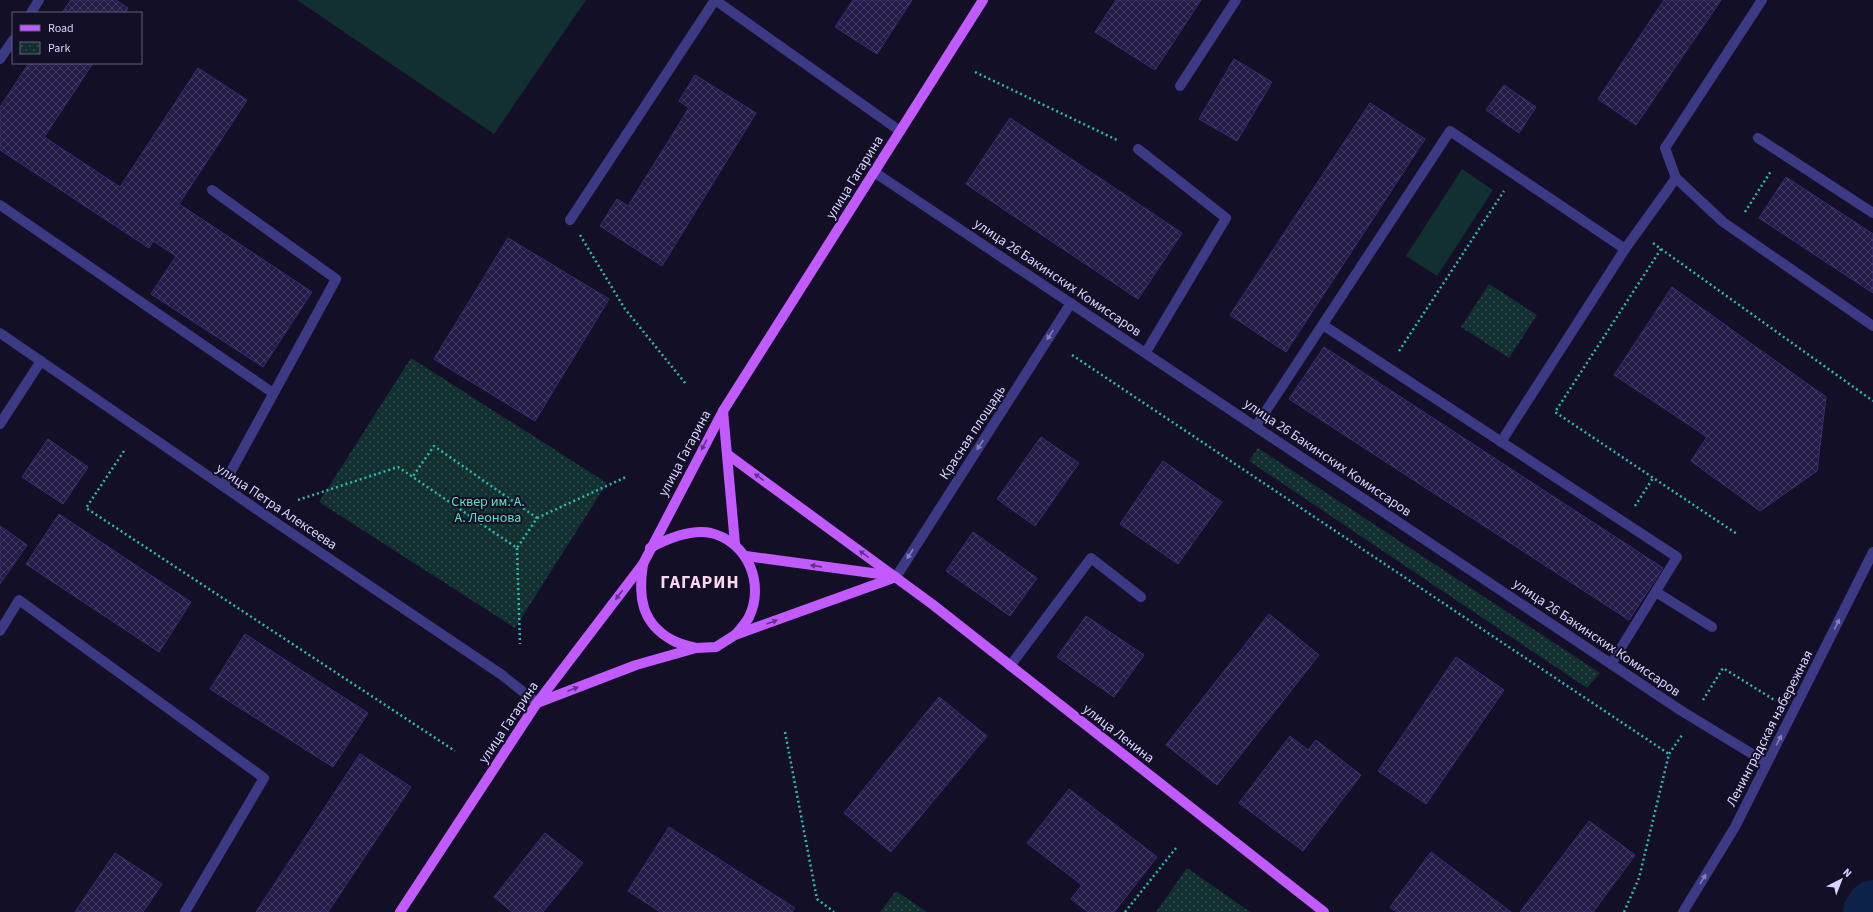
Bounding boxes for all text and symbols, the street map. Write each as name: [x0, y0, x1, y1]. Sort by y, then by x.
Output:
legend: [12, 12, 142, 64]
text: Road: [48, 20, 74, 37]
text: Park: [48, 40, 70, 57]
street label: улица Гагарина: [821, 132, 889, 223]
street label: улица 26 Бакинских Комиссаров: [970, 214, 1145, 342]
one-way arrow: [1047, 329, 1054, 341]
street label: Красная площадь: [935, 381, 1011, 484]
street label: улица 26 Бакинских Комиссаров: [1240, 394, 1415, 522]
street label: улица Гагарина: [654, 407, 716, 500]
one-way arrow: [701, 440, 708, 451]
one-way arrow: [976, 440, 984, 450]
street label: улица Петра Алексеева: [212, 459, 341, 555]
one-way arrow: [754, 474, 764, 482]
park label: Сквер им. А. А. Леонова: [451, 492, 525, 528]
one-way arrow: [906, 549, 914, 559]
one-way arrow: [859, 550, 870, 558]
one-way arrow: [809, 563, 822, 569]
district label: ГАГАРИН: [660, 570, 740, 595]
street label: улица 26 Бакинских Комиссаров: [1509, 574, 1684, 702]
one-way arrow: [615, 589, 623, 600]
one-way arrow: [766, 618, 778, 624]
one-way arrow: [1834, 618, 1840, 629]
street label: Ленинградская набережная: [1722, 647, 1818, 810]
street label: улица Гагарина: [474, 678, 544, 768]
one-way arrow: [568, 685, 580, 691]
street label: улица Ленина: [1078, 699, 1158, 768]
one-way arrow: [1776, 734, 1782, 746]
north arrow: [1821, 860, 1861, 900]
text: N: [1840, 865, 1855, 881]
one-way arrow: [1700, 873, 1707, 885]

